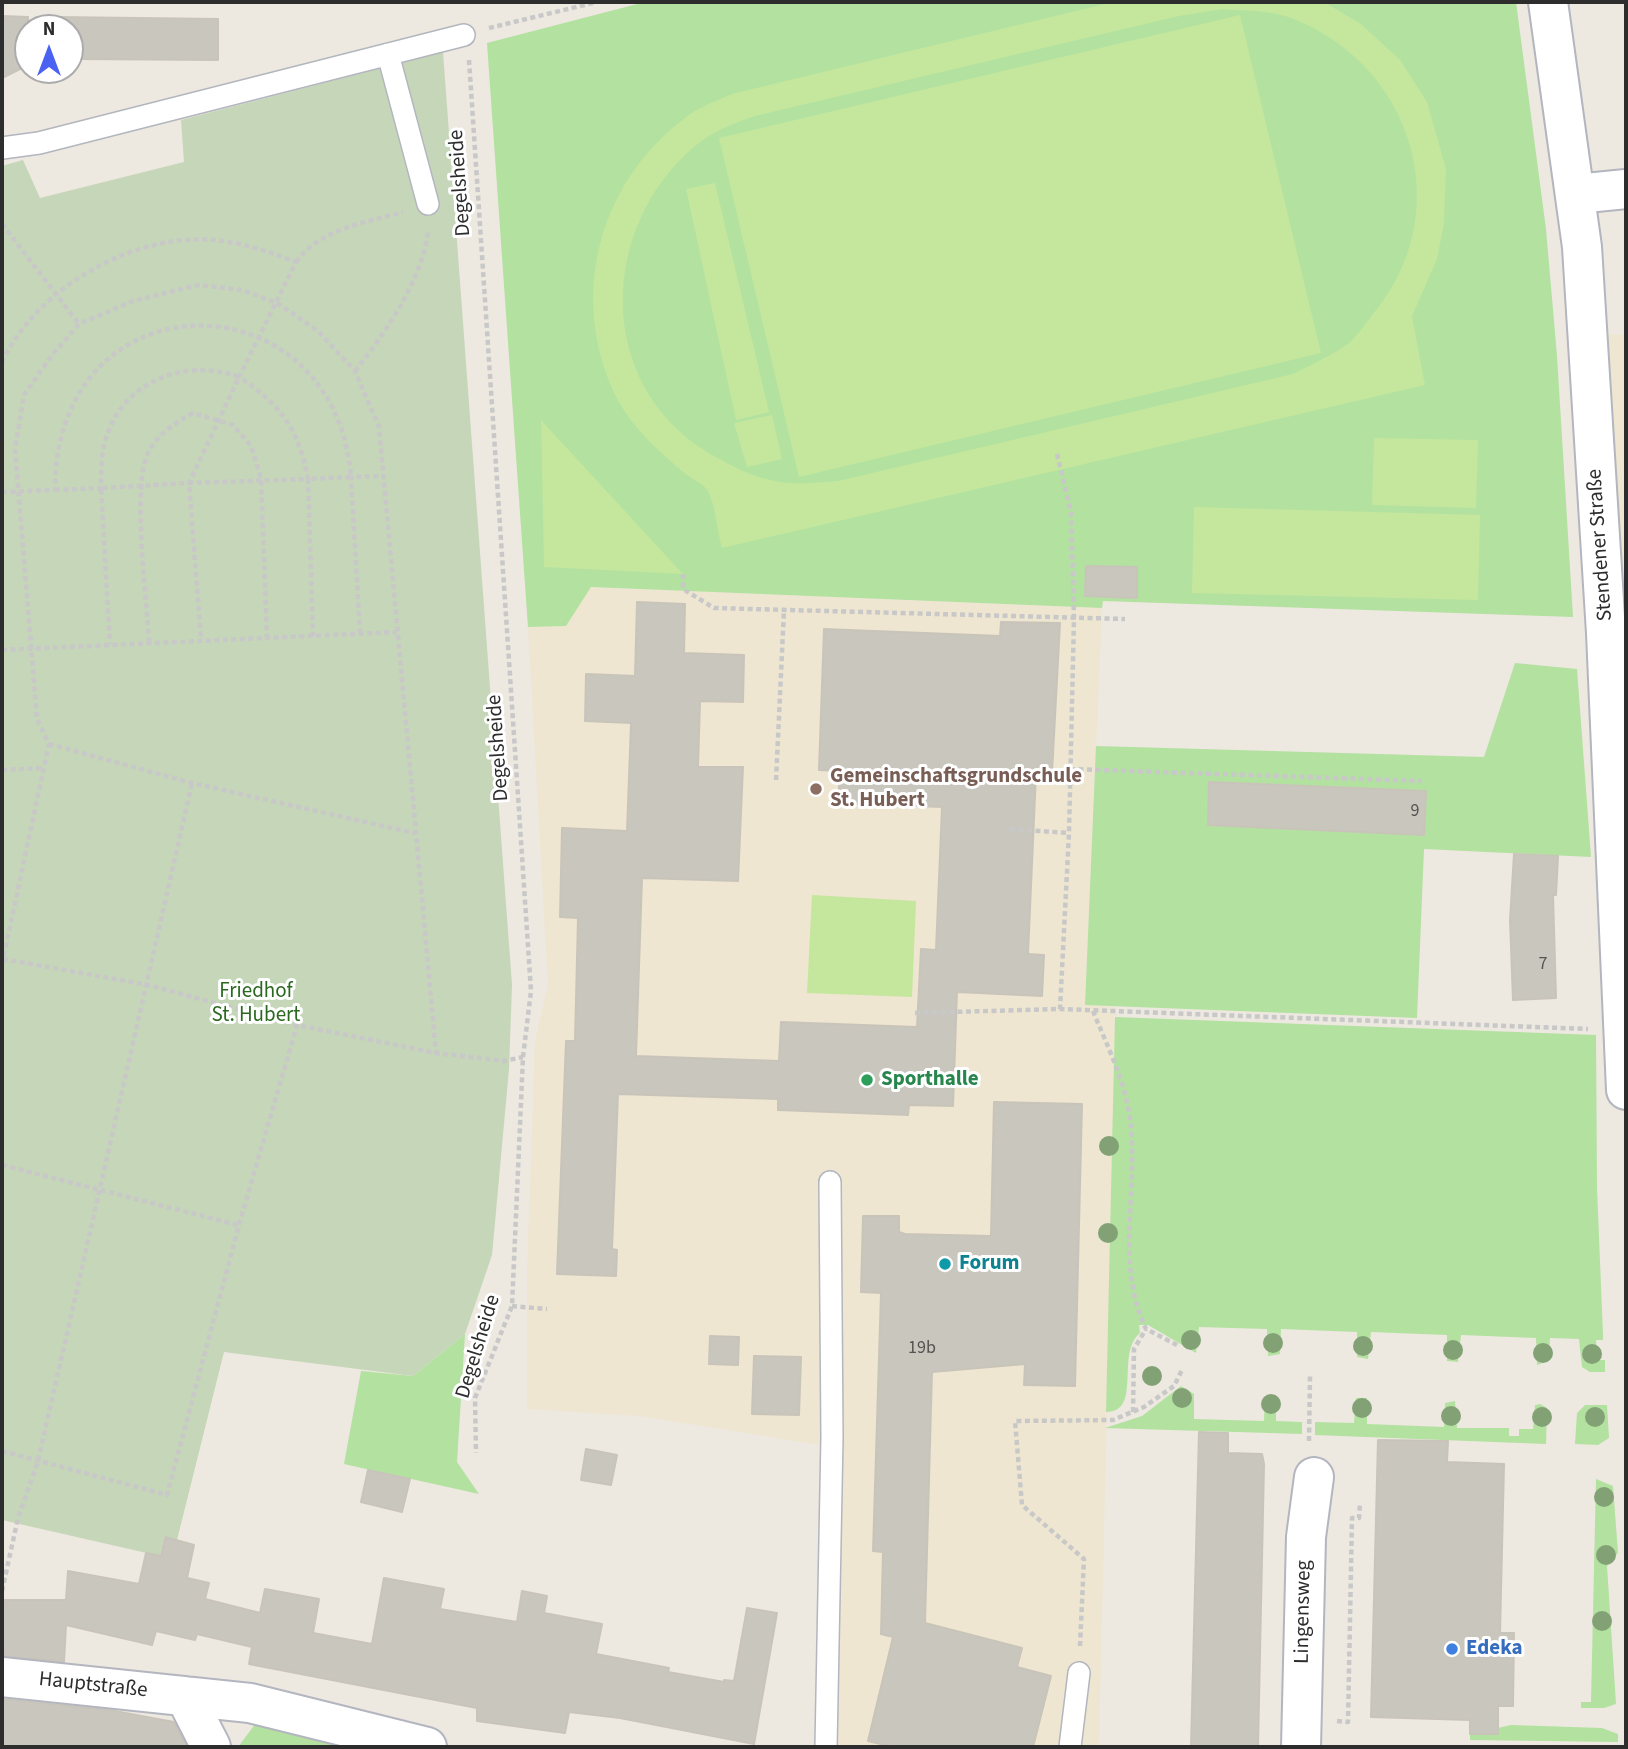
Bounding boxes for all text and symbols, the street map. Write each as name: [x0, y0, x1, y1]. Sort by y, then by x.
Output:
north arrow: [14, 14, 84, 84]
text: N: [43, 16, 55, 43]
street label: Degelsheide: [445, 129, 477, 237]
street label: Stendener Straße: [1583, 468, 1619, 622]
street label: Degelsheide: [483, 694, 515, 802]
place label: Gemeinschaftsgrundschule St. Hubert: [830, 764, 1082, 814]
marker: Gemeinschaftsgrundschule St. Hubert: [808, 781, 824, 797]
house number: 9: [1411, 801, 1419, 823]
house number: 7: [1539, 954, 1547, 976]
park label: Friedhof St. Hubert: [212, 979, 300, 1029]
place label: Sporthalle: [881, 1067, 979, 1093]
marker: Sporthalle: [859, 1072, 875, 1088]
place label: Forum: [959, 1251, 1020, 1277]
marker: Forum: [937, 1256, 953, 1272]
street label: Degelsheide: [451, 1292, 507, 1402]
house number: 19b: [908, 1338, 936, 1360]
street label: Lingensweg: [1290, 1560, 1318, 1664]
place label: Edeka: [1466, 1636, 1523, 1662]
marker: Edeka: [1444, 1641, 1460, 1657]
street label: Hauptstraße: [37, 1668, 149, 1704]

